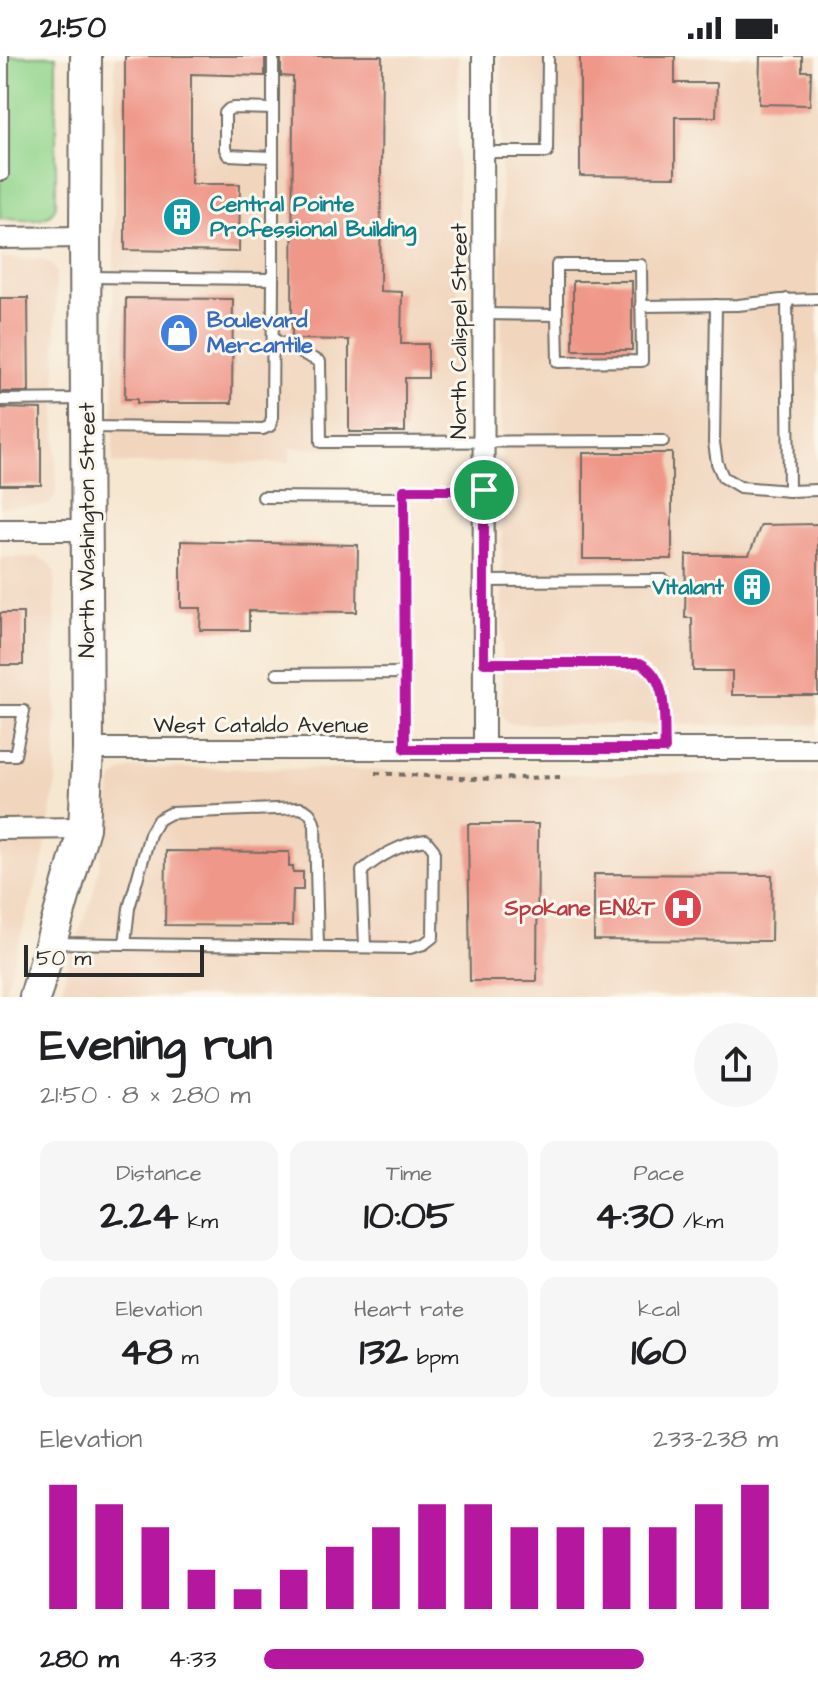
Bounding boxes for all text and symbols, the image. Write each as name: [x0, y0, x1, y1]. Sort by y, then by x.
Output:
text: 21:50: [40, 7, 106, 49]
place label: Central Pointe Professional Building: [210, 189, 417, 246]
building icon: Central Pointe Professional Building: [161, 196, 203, 238]
street label: North Calispel Street: [444, 223, 475, 439]
place label: Boulevard Mercantile: [207, 305, 313, 361]
shop icon: Boulevard Mercantile: [158, 312, 200, 354]
street label: North Washington Street: [72, 402, 104, 658]
pin: [450, 456, 518, 524]
icon: arrive: [462, 468, 506, 512]
building icon: Vitalant: [731, 566, 773, 608]
place label: Vitalant: [651, 572, 725, 603]
street label: West Cataldo Avenue: [153, 710, 369, 741]
hospital icon: Spokane EN&T: [662, 887, 704, 929]
place label: Spokane EN&T: [504, 893, 656, 924]
scale bar: [24, 941, 204, 977]
text: 50 m: [36, 943, 91, 974]
text: Evening run: [40, 1016, 272, 1077]
button: share: [694, 1023, 778, 1107]
text: 21:50 · 8 × 280 m: [40, 1077, 251, 1113]
text: Distance: [116, 1158, 202, 1189]
text: Time: [386, 1158, 432, 1189]
text: Pace: [633, 1158, 685, 1189]
text: 2.24: [100, 1189, 179, 1244]
text: 10:05: [364, 1189, 454, 1244]
text: 4:30: [595, 1189, 674, 1244]
text: km: [179, 1206, 218, 1237]
text: /km: [674, 1206, 723, 1237]
text: Elevation: [116, 1294, 202, 1325]
text: Heart rate: [354, 1294, 464, 1325]
text: kcal: [638, 1294, 680, 1325]
text: 48: [119, 1325, 173, 1380]
text: 132: [360, 1325, 408, 1380]
text: 160: [631, 1325, 687, 1380]
text: m: [173, 1342, 199, 1373]
text: bpm: [408, 1342, 458, 1373]
text: Elevation: [40, 1421, 142, 1457]
text: 233–238 m: [653, 1421, 778, 1457]
text: 280 m: [40, 1641, 119, 1677]
text: 4:33: [168, 1641, 217, 1677]

